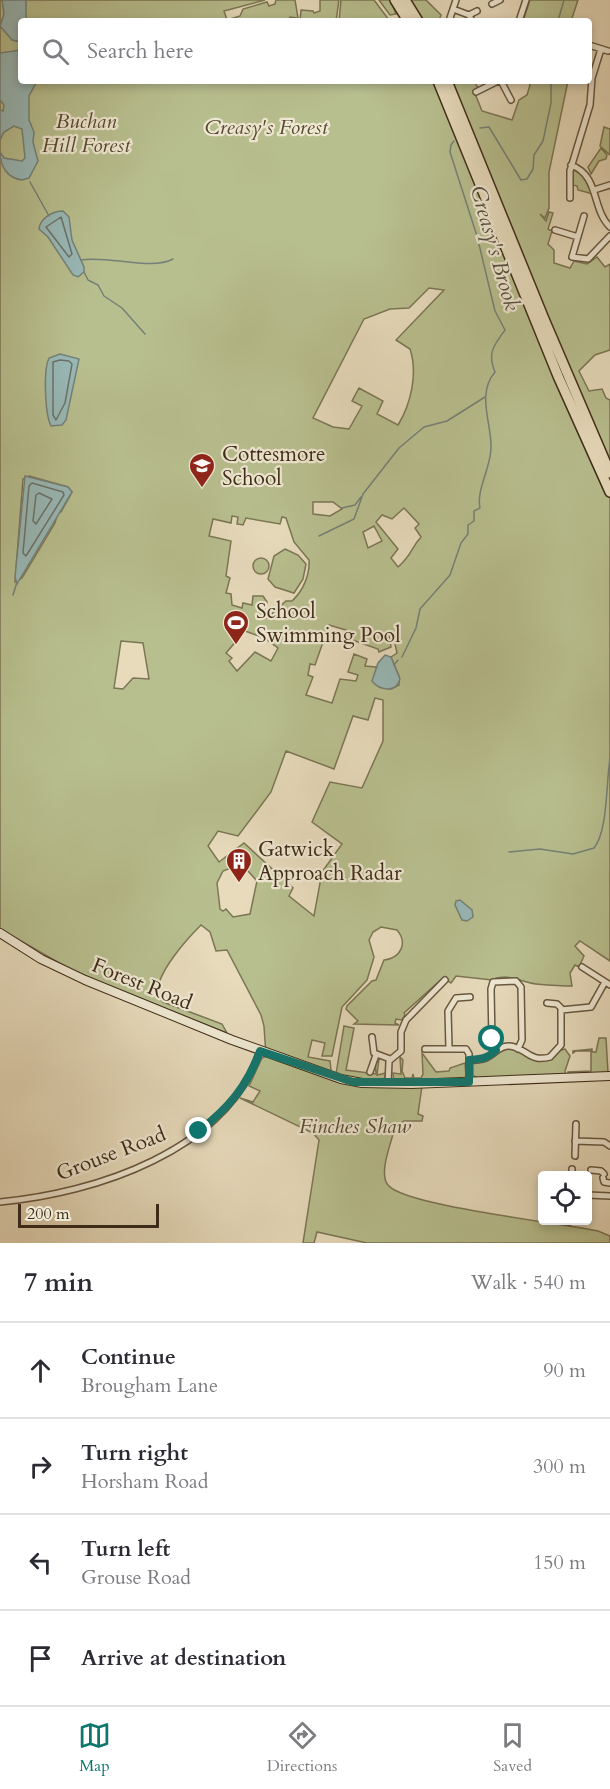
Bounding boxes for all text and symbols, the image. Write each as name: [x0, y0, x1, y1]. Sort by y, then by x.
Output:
search box: [18, 18, 592, 84]
icon: search: [39, 35, 72, 68]
text: Search here: [87, 36, 194, 66]
park label: Buchan Hill Forest: [42, 107, 131, 160]
park label: Creasy's Forest: [204, 113, 329, 142]
water label: Creasy's Brook: [463, 182, 527, 314]
place label: Cottesmore School: [222, 440, 326, 493]
school or university icon: Cottesmore School: [187, 451, 217, 489]
place label: School Swimming Pool: [256, 597, 401, 650]
sports icon: School Swimming Pool: [221, 608, 251, 646]
place label: Gatwick Approach Radar: [258, 835, 402, 888]
building icon: Gatwick Approach Radar: [224, 846, 254, 884]
street label: Forest Road: [87, 951, 197, 1017]
route start: [478, 1025, 504, 1051]
park label: Finches Shaw: [299, 1112, 411, 1141]
route end: [185, 1117, 211, 1143]
street label: Grouse Road: [52, 1120, 170, 1188]
map controls: [538, 1171, 592, 1225]
button: locate: [538, 1171, 592, 1225]
scale bar: [18, 1201, 159, 1228]
text: 200 m: [27, 1203, 69, 1225]
text: 7 min: [24, 1265, 93, 1300]
text: Walk · 540 m: [471, 1269, 586, 1296]
text: Continue: [81, 1342, 176, 1372]
icon: ahead: [24, 1354, 57, 1387]
text: 90 m: [543, 1357, 586, 1384]
text: Brougham Lane: [81, 1372, 218, 1399]
text: Turn right: [81, 1438, 188, 1468]
icon: right: [24, 1450, 57, 1483]
text: 300 m: [533, 1453, 586, 1480]
text: Horsham Road: [81, 1468, 208, 1495]
text: Turn left: [81, 1534, 170, 1564]
icon: left: [24, 1546, 57, 1579]
text: 150 m: [533, 1549, 586, 1576]
text: Grouse Road: [81, 1564, 191, 1591]
icon: arrive: [24, 1642, 57, 1675]
text: Arrive at destination: [81, 1643, 286, 1673]
tab: Map: [78, 1719, 111, 1777]
tab: Directions: [267, 1719, 337, 1777]
tab: Saved: [493, 1719, 532, 1777]

